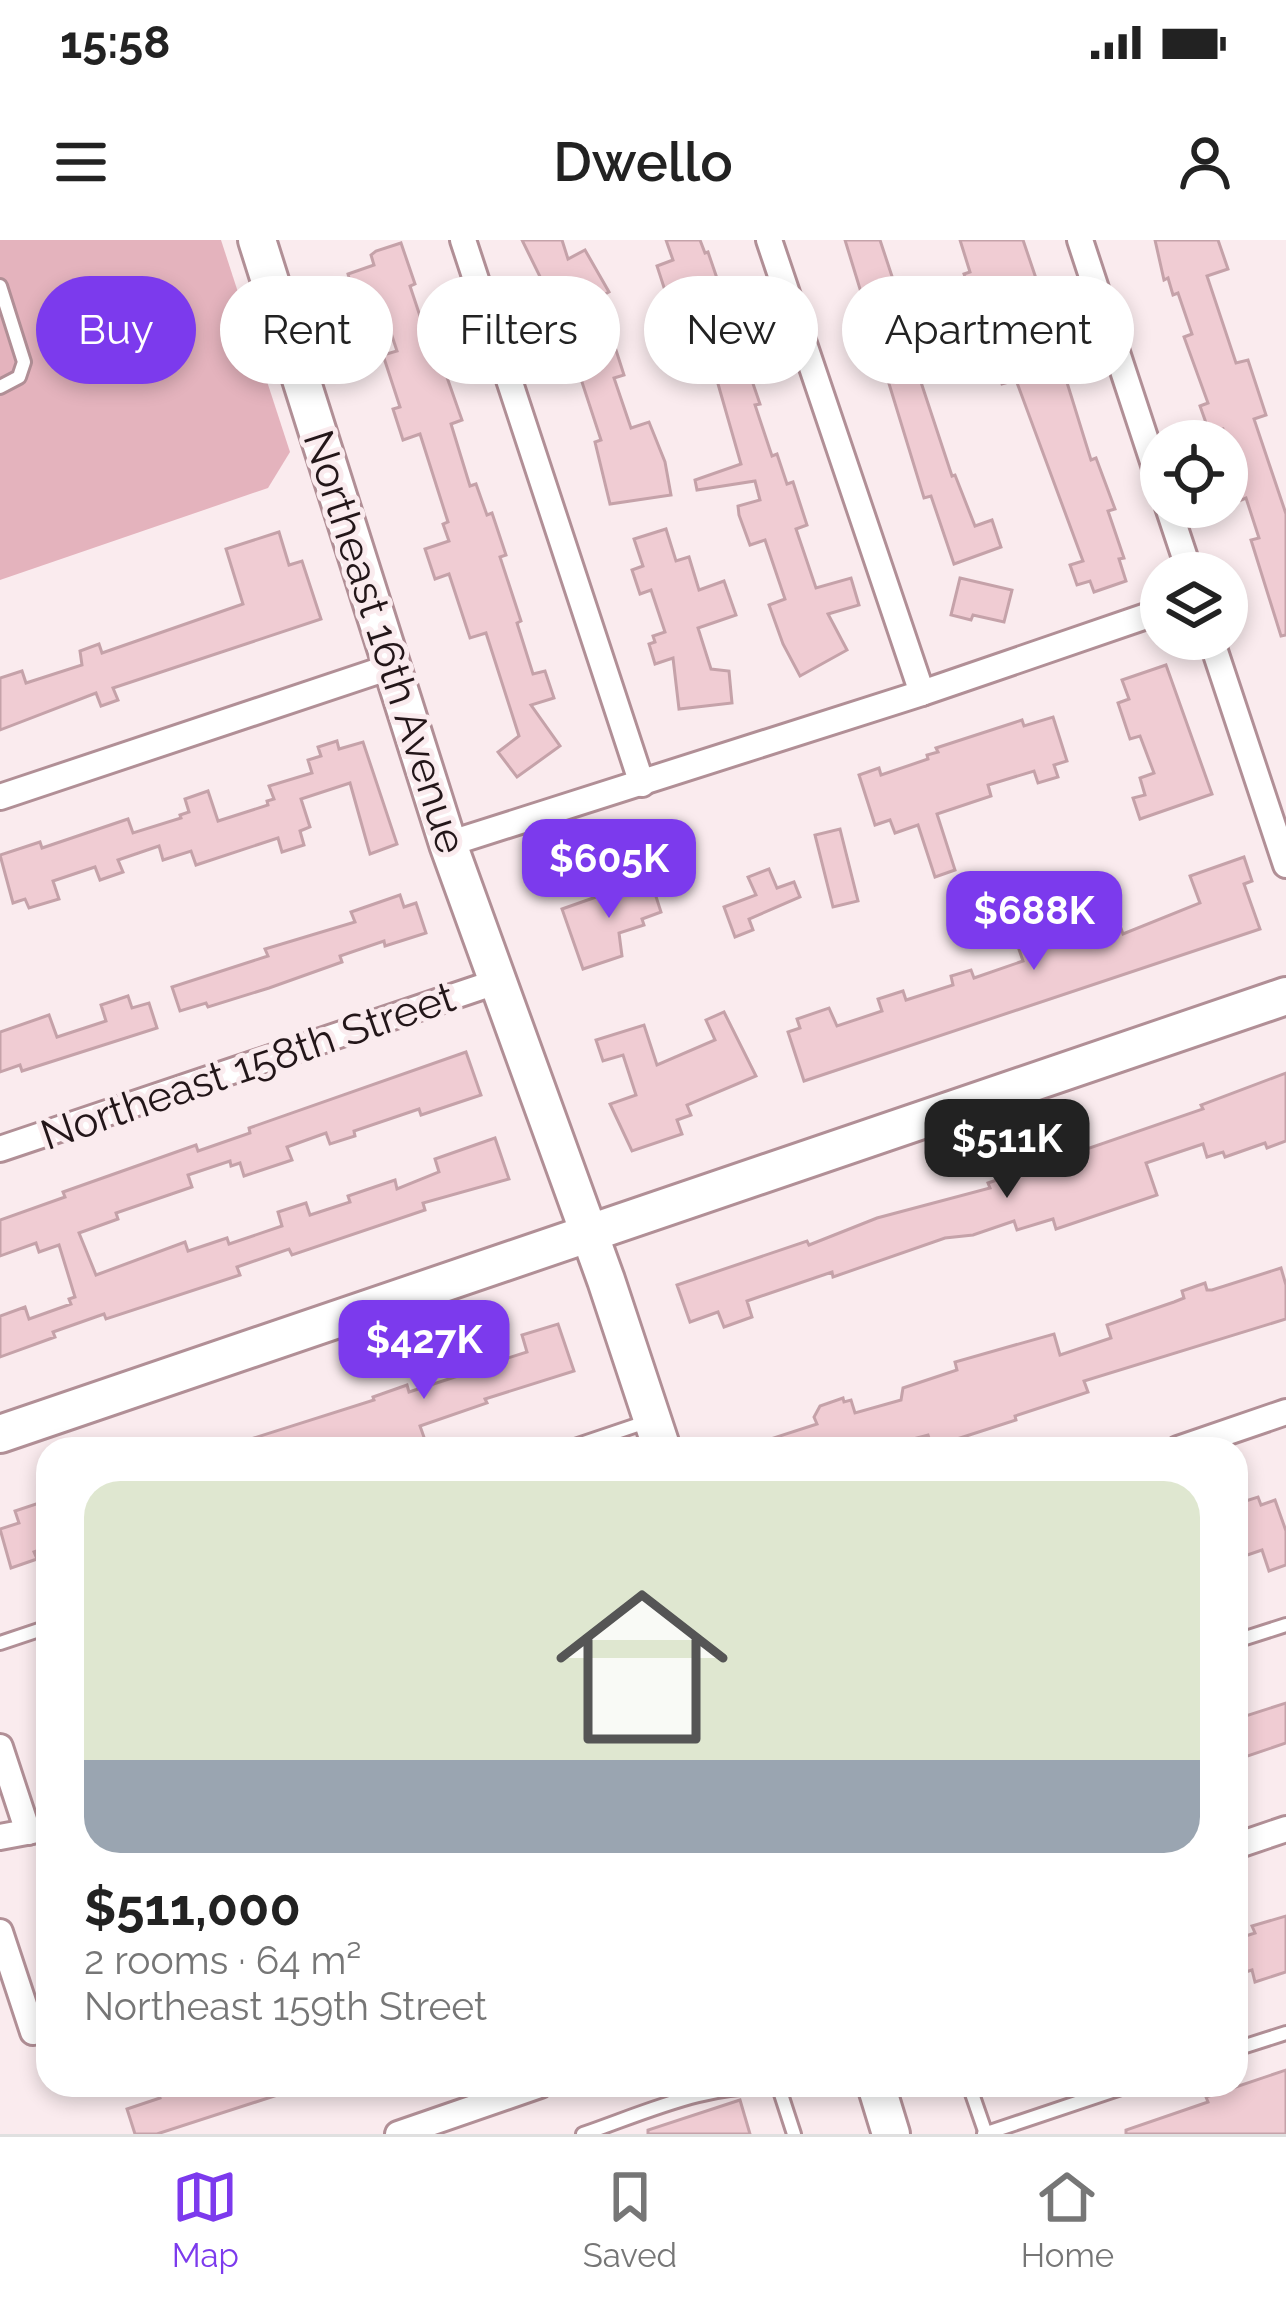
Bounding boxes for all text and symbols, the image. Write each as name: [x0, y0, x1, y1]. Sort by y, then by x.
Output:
text: 15:58: [60, 16, 170, 69]
icon: menu: [48, 129, 114, 195]
icon: person: [1172, 129, 1238, 195]
text: Dwello: [553, 130, 733, 194]
chip: Buy: [36, 276, 196, 384]
chip: Rent: [220, 276, 393, 384]
chip: Filters: [417, 276, 620, 384]
chip: New: [644, 276, 818, 384]
chip: Apartment: [842, 276, 1134, 384]
map controls: [1140, 420, 1248, 660]
button: locate: [1140, 420, 1248, 528]
street label: Northeast 16th Avenue: [293, 424, 477, 860]
button: layers: [1140, 552, 1248, 660]
pin: $605K: [525, 819, 693, 921]
text: $605K: [549, 835, 669, 881]
pin: $688K: [950, 871, 1118, 973]
text: $688K: [973, 887, 1095, 933]
street label: Northeast 158th Street: [35, 972, 461, 1160]
pin: $511K: [923, 1099, 1091, 1201]
text: $511K: [952, 1115, 1062, 1161]
pin: $427K: [340, 1300, 508, 1402]
text: $427K: [366, 1316, 482, 1362]
icon: home: [534, 1559, 750, 1775]
text: $511,000: [84, 1877, 301, 1937]
text: 2 rooms · 64 m²: [84, 1937, 361, 1983]
text: Northeast 159th Street: [84, 1983, 487, 2029]
tab: Map: [172, 2164, 239, 2275]
tab: Saved: [583, 2164, 677, 2275]
tab: Home: [1021, 2164, 1114, 2275]

